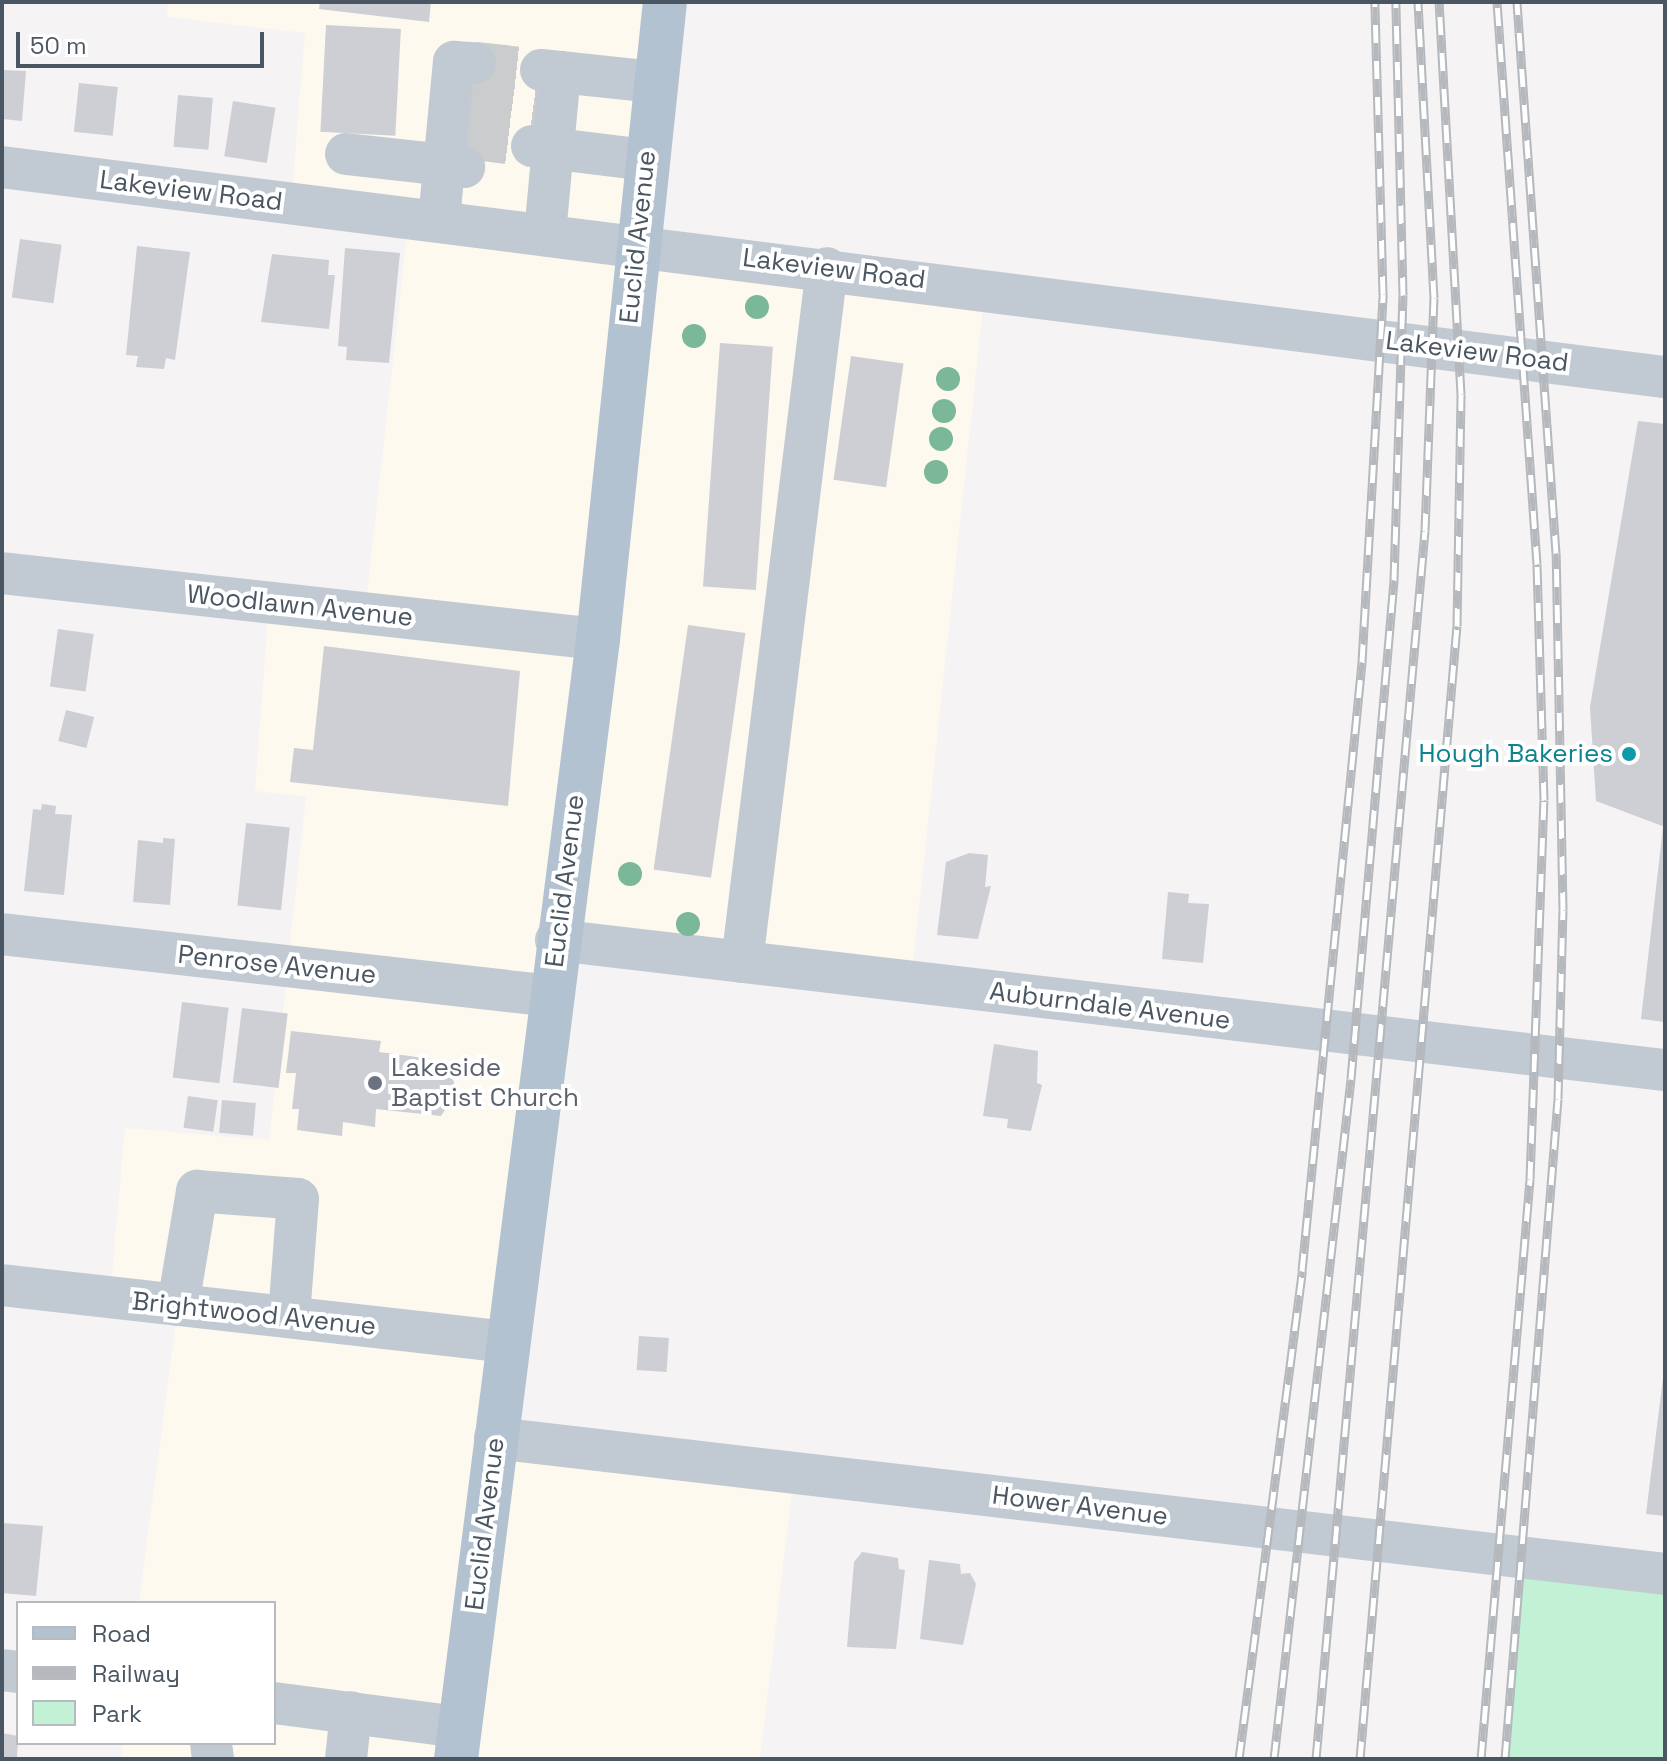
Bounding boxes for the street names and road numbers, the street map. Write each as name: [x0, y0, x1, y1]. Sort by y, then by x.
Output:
street label: Euclid Avenue: [613, 149, 663, 325]
street label: Lakeview Road: [98, 164, 284, 218]
street label: Lakeview Road: [741, 242, 927, 296]
street label: Lakeview Road: [1384, 325, 1570, 379]
street label: Woodlawn Avenue: [185, 579, 415, 633]
street label: Euclid Avenue: [539, 793, 591, 969]
street label: Penrose Avenue: [176, 939, 378, 991]
street label: Auburndale Avenue: [988, 976, 1232, 1036]
street label: Brightwood Avenue: [130, 1286, 378, 1342]
street label: Euclid Avenue: [459, 1436, 511, 1612]
street label: Hower Avenue: [990, 1480, 1170, 1532]

